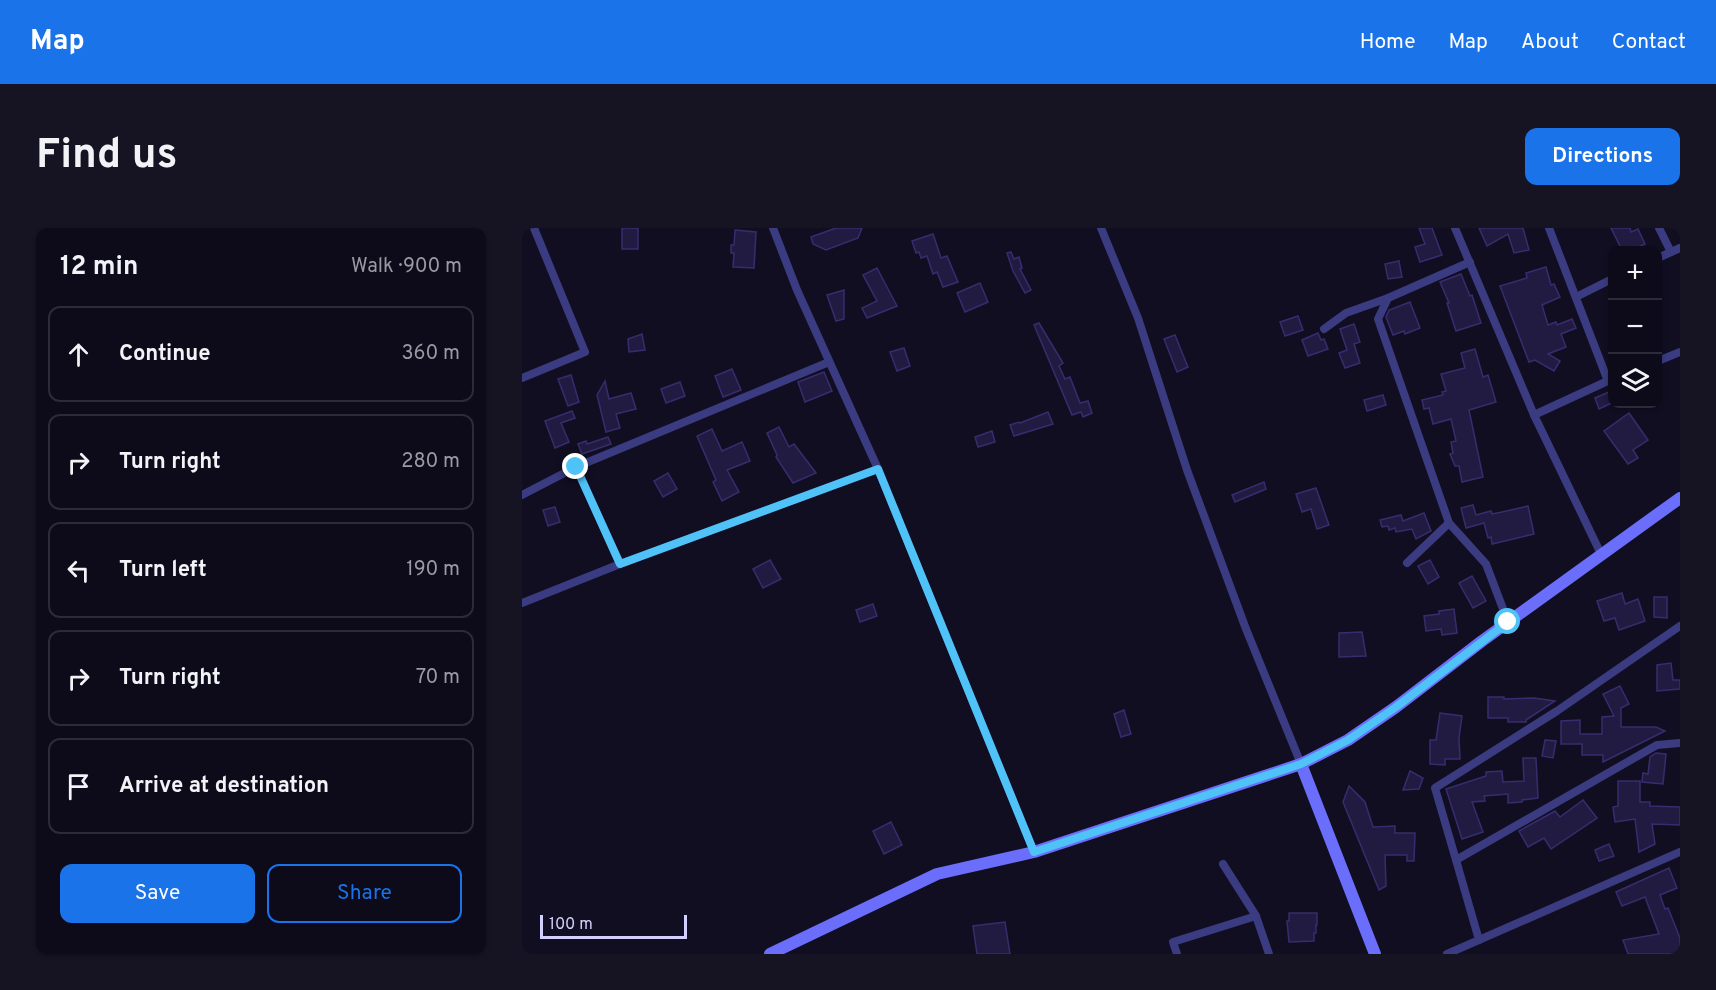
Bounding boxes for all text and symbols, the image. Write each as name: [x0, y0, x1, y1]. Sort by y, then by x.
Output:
text: Map: [30, 24, 85, 60]
text: Home: [1360, 29, 1416, 56]
text: Map: [1449, 29, 1488, 56]
text: About: [1521, 29, 1579, 56]
text: Contact: [1612, 29, 1686, 56]
button: Directions: [1525, 128, 1680, 185]
text: Find us: [36, 130, 177, 183]
map controls: [1608, 246, 1662, 408]
button: +: [1608, 246, 1662, 300]
text: 12 min: [60, 251, 138, 284]
text: Walk · 900 m: [351, 254, 462, 280]
button: −: [1608, 300, 1662, 354]
icon: ahead: [62, 338, 95, 371]
text: Continue: [119, 341, 210, 368]
text: 360 m: [402, 341, 460, 367]
button: layers: [1608, 354, 1662, 408]
icon: right: [62, 446, 95, 479]
text: Turn right: [119, 449, 221, 476]
text: 280 m: [401, 449, 460, 475]
route end: [562, 453, 588, 479]
icon: left: [62, 554, 95, 587]
text: Turn left: [119, 557, 207, 584]
text: 190 m: [406, 557, 460, 583]
route start: [1494, 608, 1520, 634]
icon: right: [62, 662, 95, 695]
text: Turn right: [119, 665, 221, 692]
text: 70 m: [416, 665, 460, 691]
icon: arrive: [62, 770, 95, 803]
text: Arrive at destination: [119, 773, 329, 800]
button: Save: [60, 864, 255, 923]
button: Share: [267, 864, 462, 923]
scale bar: [540, 912, 687, 940]
text: 100 m: [549, 915, 593, 935]

